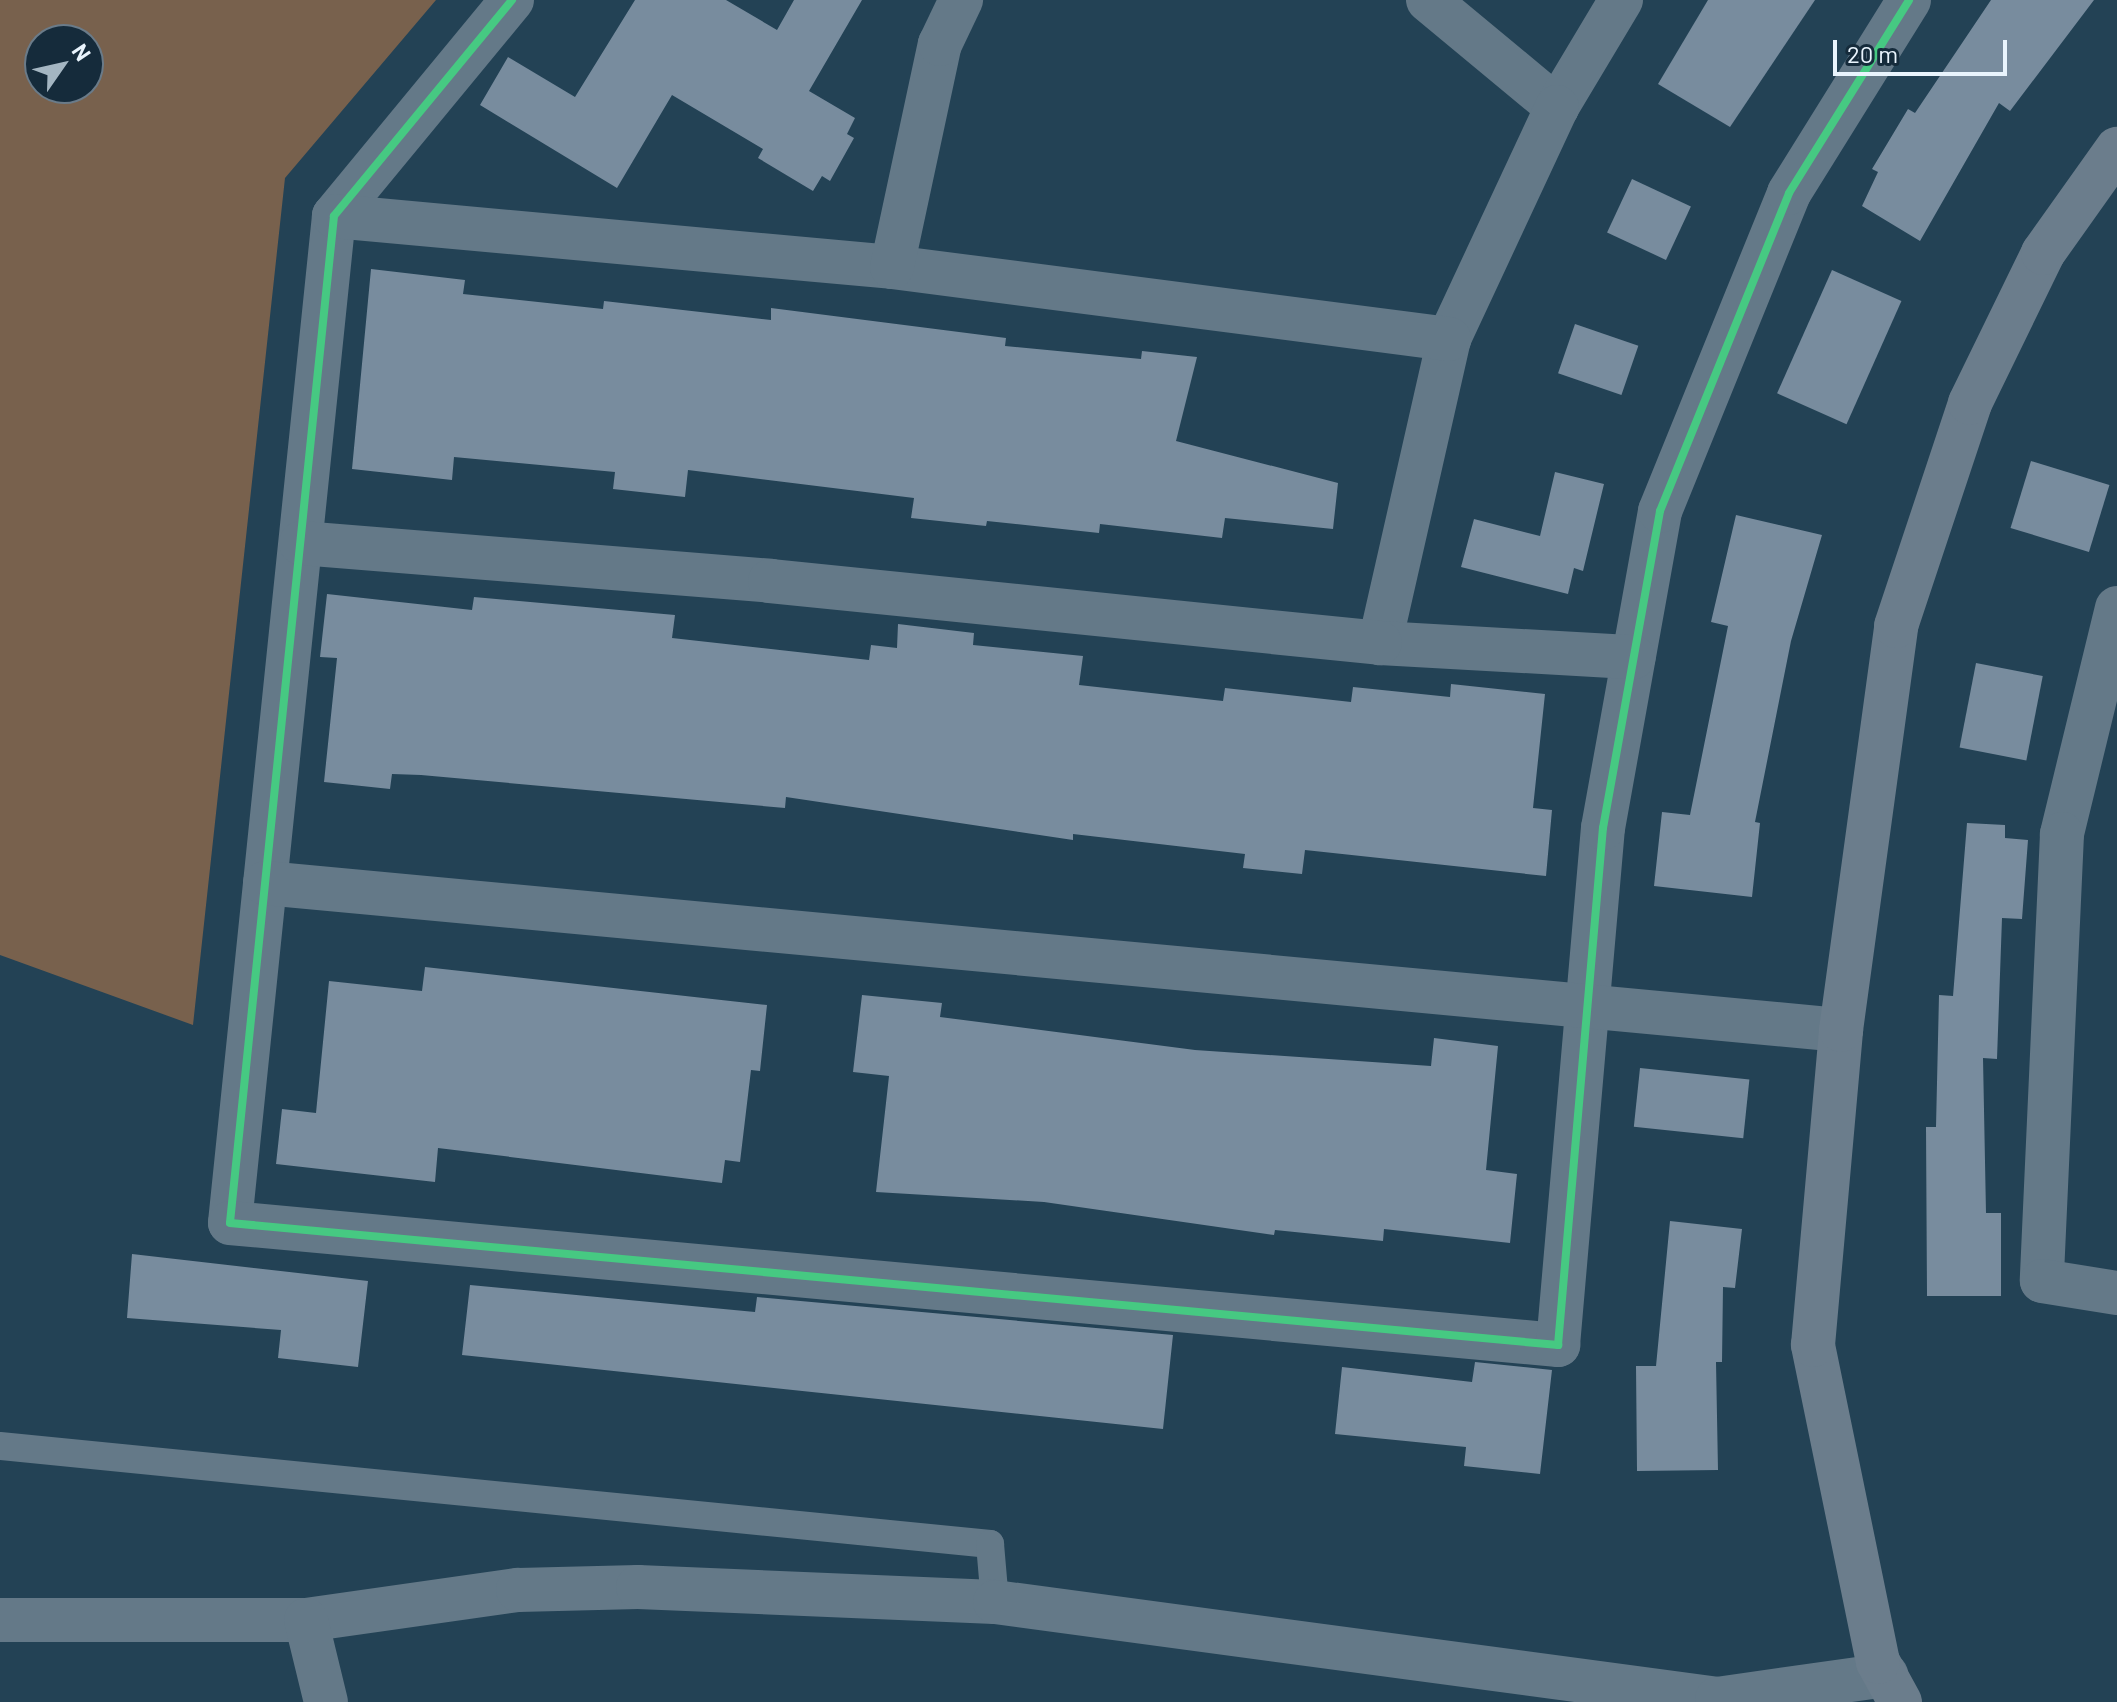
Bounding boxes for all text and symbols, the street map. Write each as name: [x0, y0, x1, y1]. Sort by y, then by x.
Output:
north arrow: [24, 24, 104, 104]
scale bar: [1837, 24, 2011, 74]
text: N: [67, 38, 97, 65]
text: 20 m: [1847, 39, 1898, 68]

